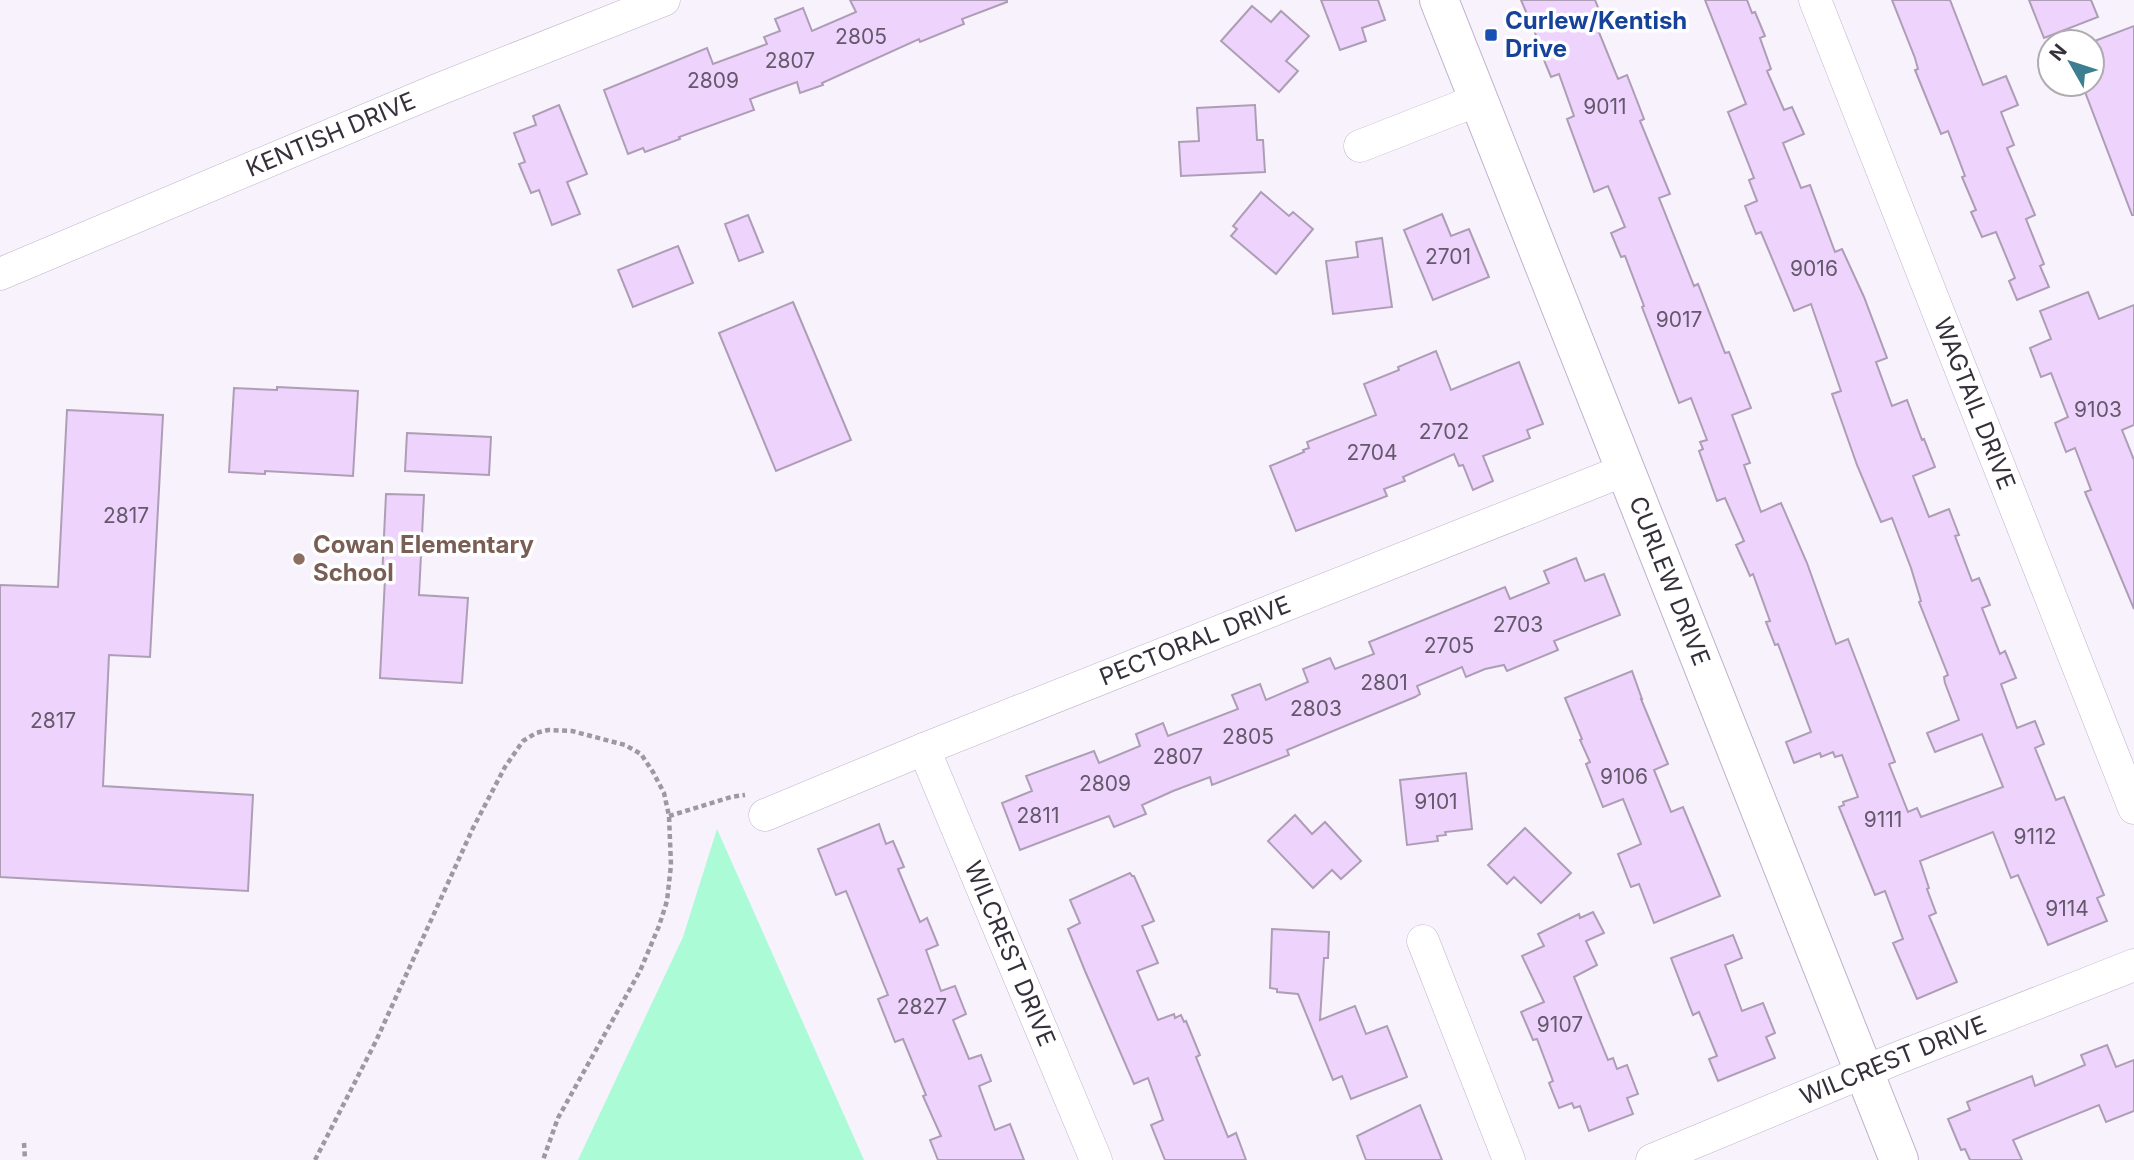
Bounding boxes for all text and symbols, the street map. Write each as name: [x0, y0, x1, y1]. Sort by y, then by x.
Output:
place label: Curlew/Kentish Drive: [1505, 6, 1687, 63]
house number: 2805: [835, 24, 887, 49]
marker: Curlew/Kentish Drive: [1483, 27, 1499, 43]
north arrow: [2036, 28, 2106, 98]
text: N: [2045, 40, 2072, 65]
house number: 2807: [765, 48, 815, 73]
house number: 2809: [687, 68, 739, 93]
street label: KENTISH DRIVE: [242, 86, 420, 183]
house number: 9011: [1583, 94, 1627, 119]
house number: 2701: [1425, 244, 1471, 269]
house number: 9016: [1790, 256, 1838, 281]
house number: 9017: [1656, 307, 1702, 332]
street label: WAGTAIL DRIVE: [1928, 313, 2022, 494]
house number: 9103: [2074, 397, 2122, 422]
house number: 2702: [1419, 419, 1469, 444]
house number: 2704: [1346, 440, 1398, 465]
street label: CURLEW DRIVE: [1623, 492, 1716, 670]
house number: 2817: [103, 503, 149, 528]
place label: Cowan Elementary School: [313, 530, 535, 587]
marker: Cowan Elementary School: [291, 551, 307, 567]
street label: PECTORAL DRIVE: [1095, 590, 1295, 692]
house number: 2703: [1493, 612, 1543, 637]
house number: 2705: [1424, 633, 1474, 658]
house number: 2801: [1360, 670, 1408, 695]
house number: 2803: [1290, 696, 1342, 721]
house number: 2817: [30, 708, 76, 733]
house number: 2805: [1222, 724, 1274, 749]
house number: 2807: [1153, 744, 1203, 769]
house number: 9106: [1600, 764, 1648, 789]
house number: 2809: [1079, 771, 1131, 796]
house number: 9101: [1414, 789, 1458, 814]
house number: 2811: [1017, 803, 1059, 828]
house number: 9111: [1864, 807, 1902, 832]
house number: 9112: [2014, 824, 2056, 849]
street label: WILCREST DRIVE: [959, 857, 1062, 1051]
house number: 9114: [2045, 896, 2089, 921]
house number: 2827: [897, 994, 947, 1019]
street label: WILCREST DRIVE: [1796, 1010, 1990, 1111]
house number: 9107: [1537, 1012, 1583, 1037]

